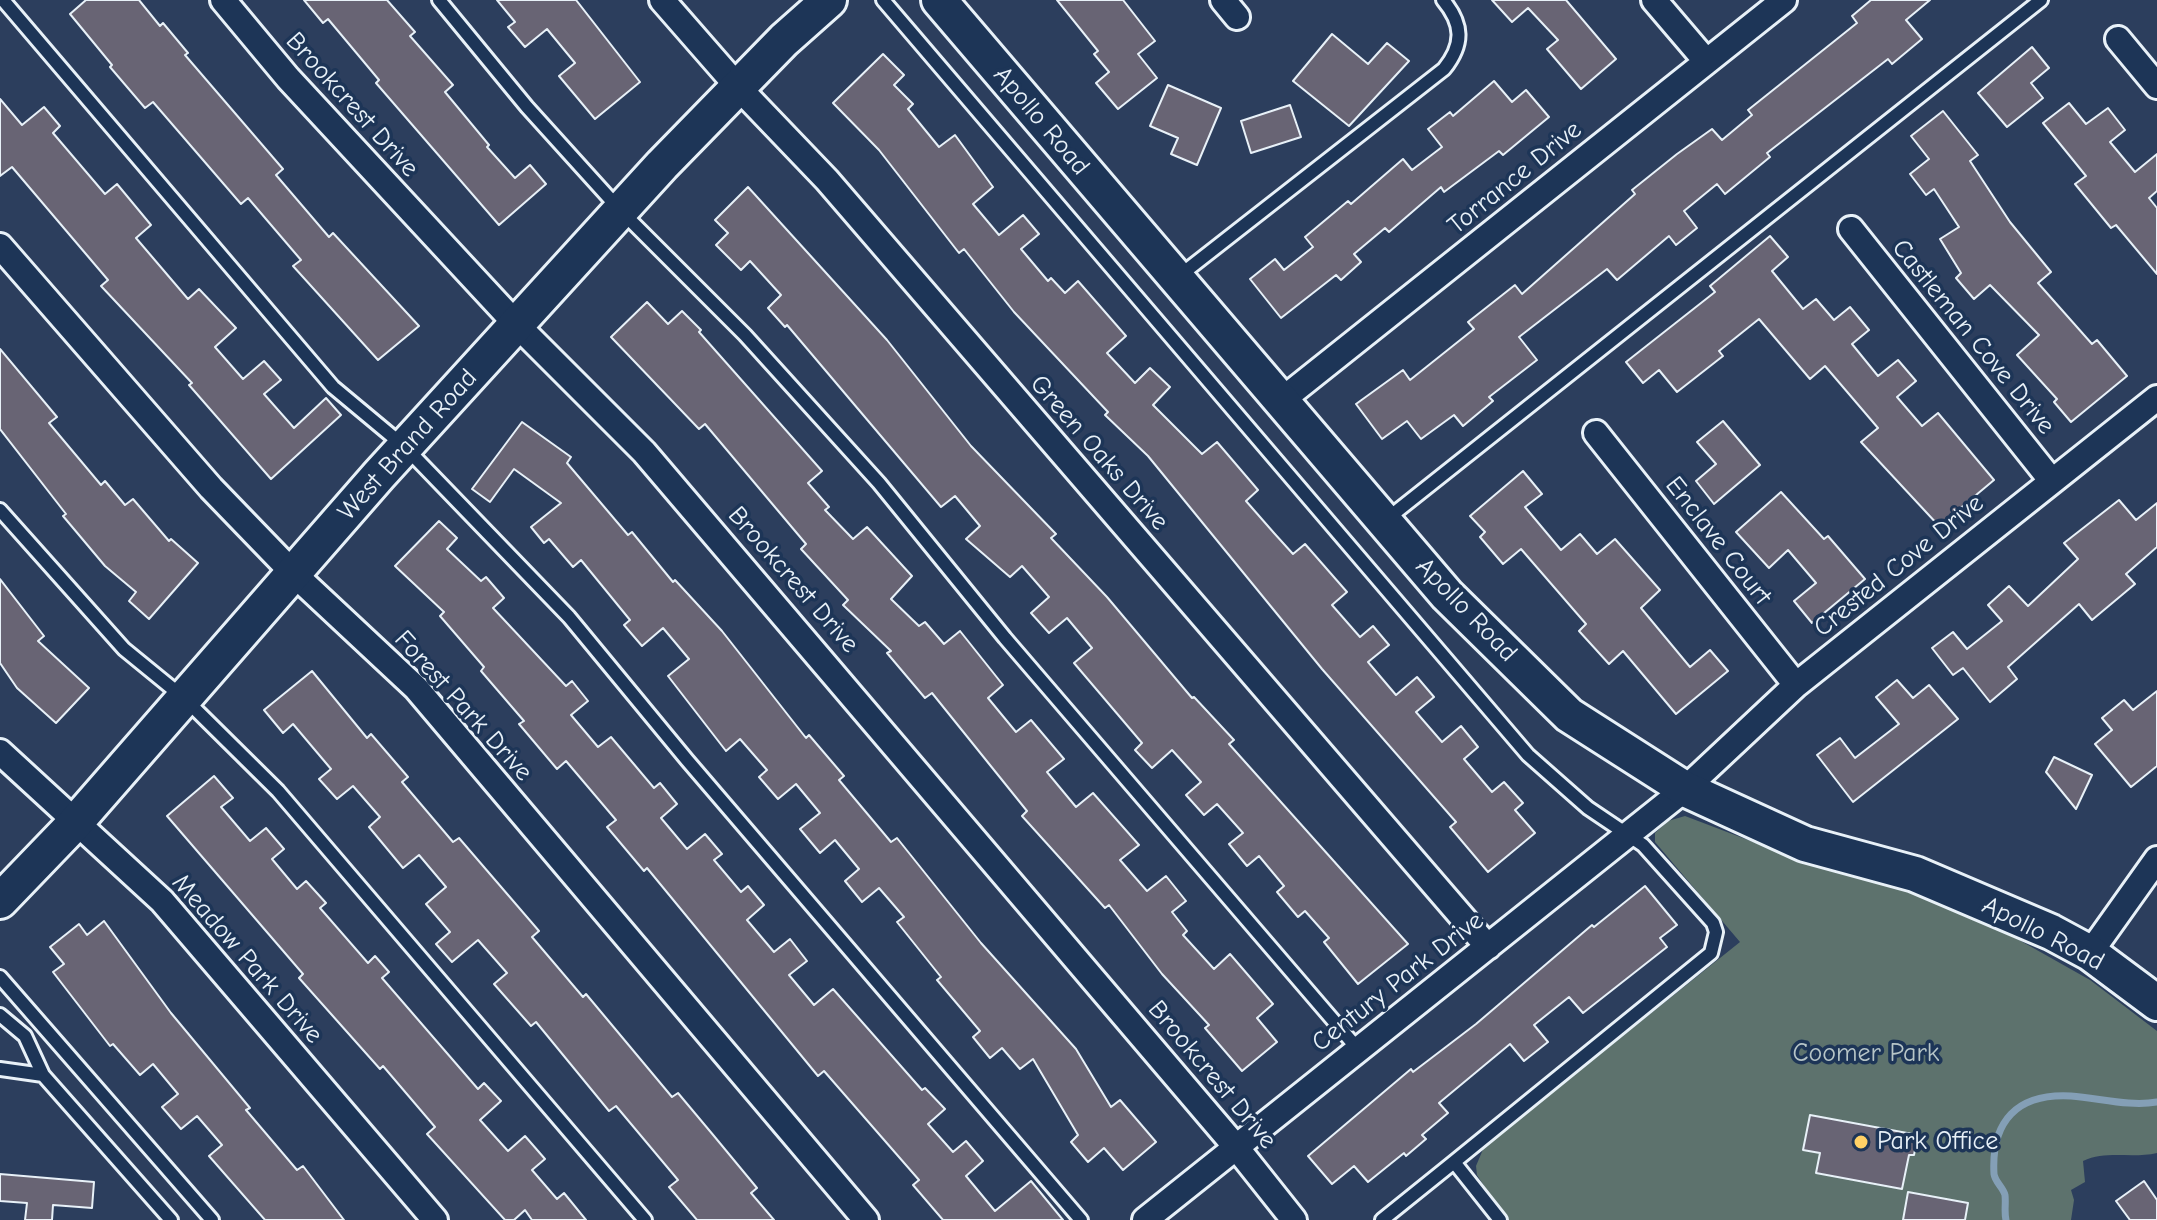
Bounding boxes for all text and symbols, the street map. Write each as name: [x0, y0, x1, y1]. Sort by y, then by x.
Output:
street label: Brookcrest Drive: [279, 26, 425, 184]
street label: Apollo Road: [986, 60, 1096, 182]
street label: Torrance Drive: [1442, 115, 1588, 241]
street label: Castleman Cove Drive: [1885, 233, 2061, 441]
street label: West Brand Road: [332, 363, 484, 527]
street label: Green Oaks Drive: [1023, 369, 1175, 537]
street label: Enclave Court: [1658, 471, 1778, 611]
street label: Crested Cove Drive: [1808, 488, 1990, 644]
street label: Brookcrest Drive: [721, 500, 865, 660]
street label: Apollo Road: [1409, 551, 1523, 669]
street label: Forest Park Drive: [387, 624, 539, 788]
street label: Meadow Park Drive: [165, 868, 329, 1050]
street label: Apollo Road: [1977, 890, 2109, 978]
street label: Century Park Drive: [1306, 905, 1490, 1059]
street label: Brookcrest Drive: [1141, 995, 1283, 1155]
park label: Coomer Park: [1793, 1038, 1939, 1070]
place label: Park Office: [1877, 1126, 1998, 1158]
marker: Park Office: [1852, 1133, 1870, 1151]

